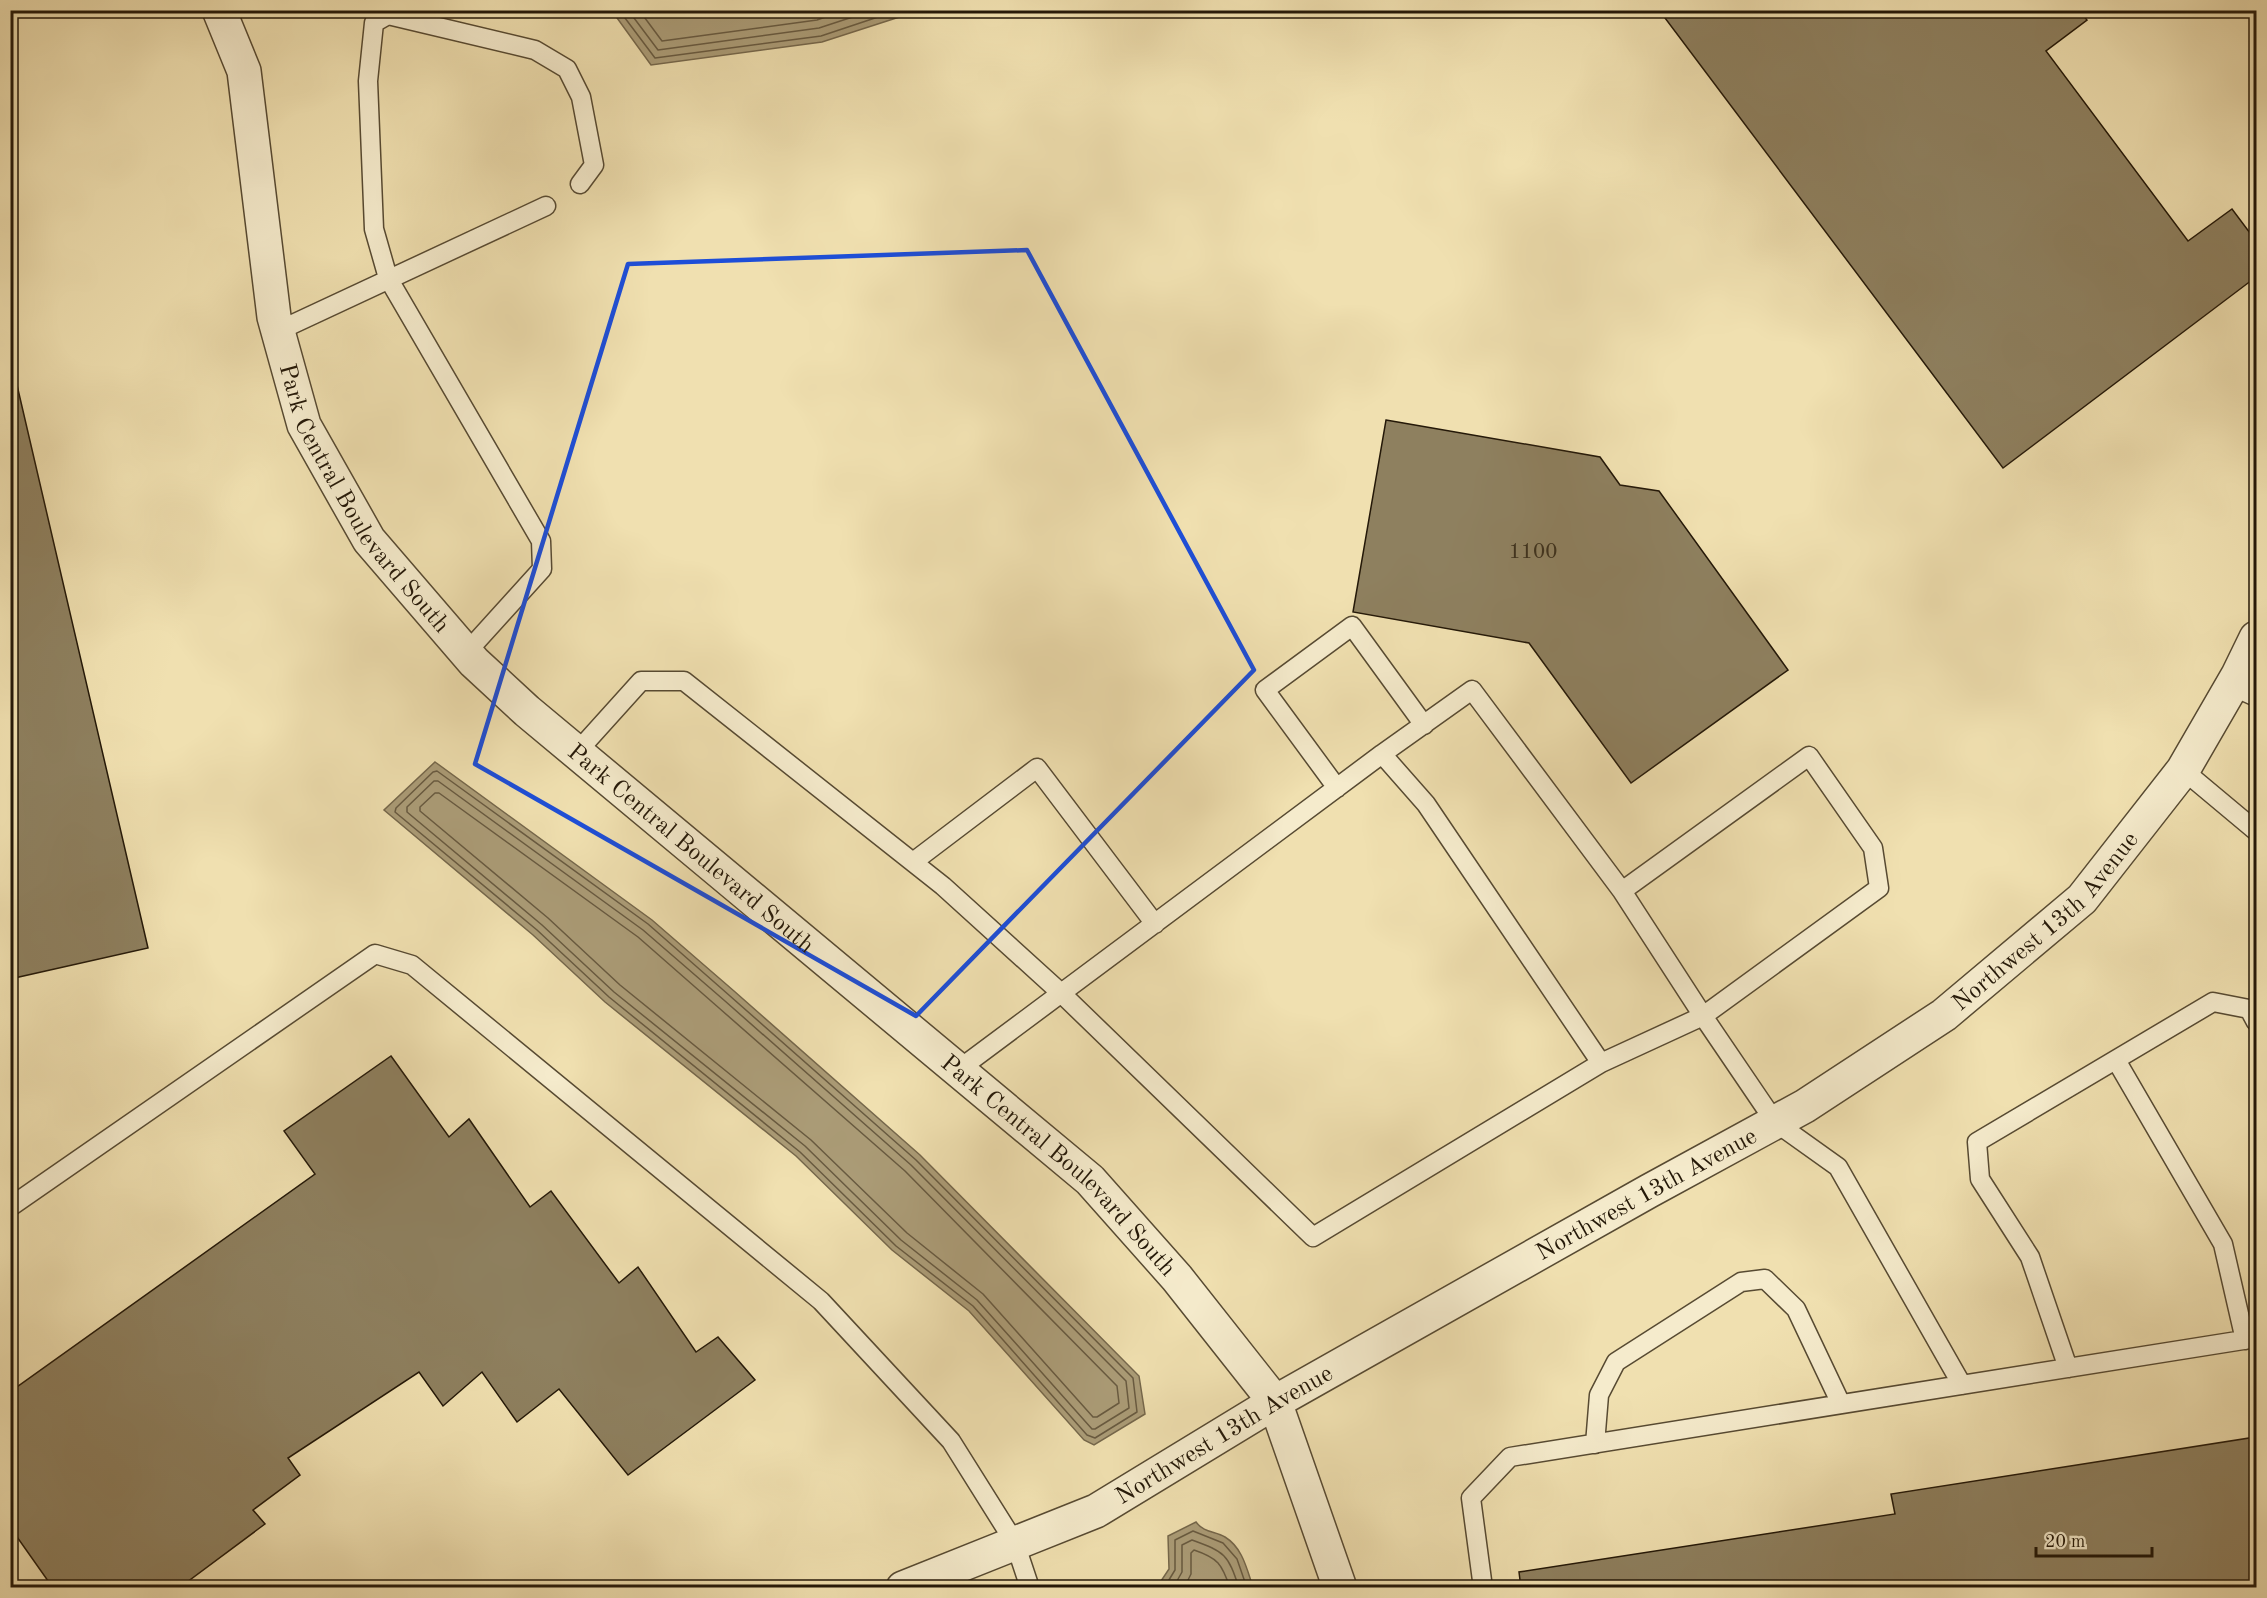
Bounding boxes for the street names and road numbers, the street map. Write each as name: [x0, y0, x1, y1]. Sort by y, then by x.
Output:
street label: Park Central Boulevard South: [274, 362, 453, 638]
street label: Park Central Boulevard South: [562, 740, 818, 959]
street label: Northwest 13th Avenue: [1949, 828, 2144, 1016]
street label: Park Central Boulevard South: [936, 1051, 1179, 1282]
street label: Northwest 13th Avenue: [1533, 1125, 1761, 1266]
street label: Northwest 13th Avenue: [1112, 1362, 1337, 1510]

